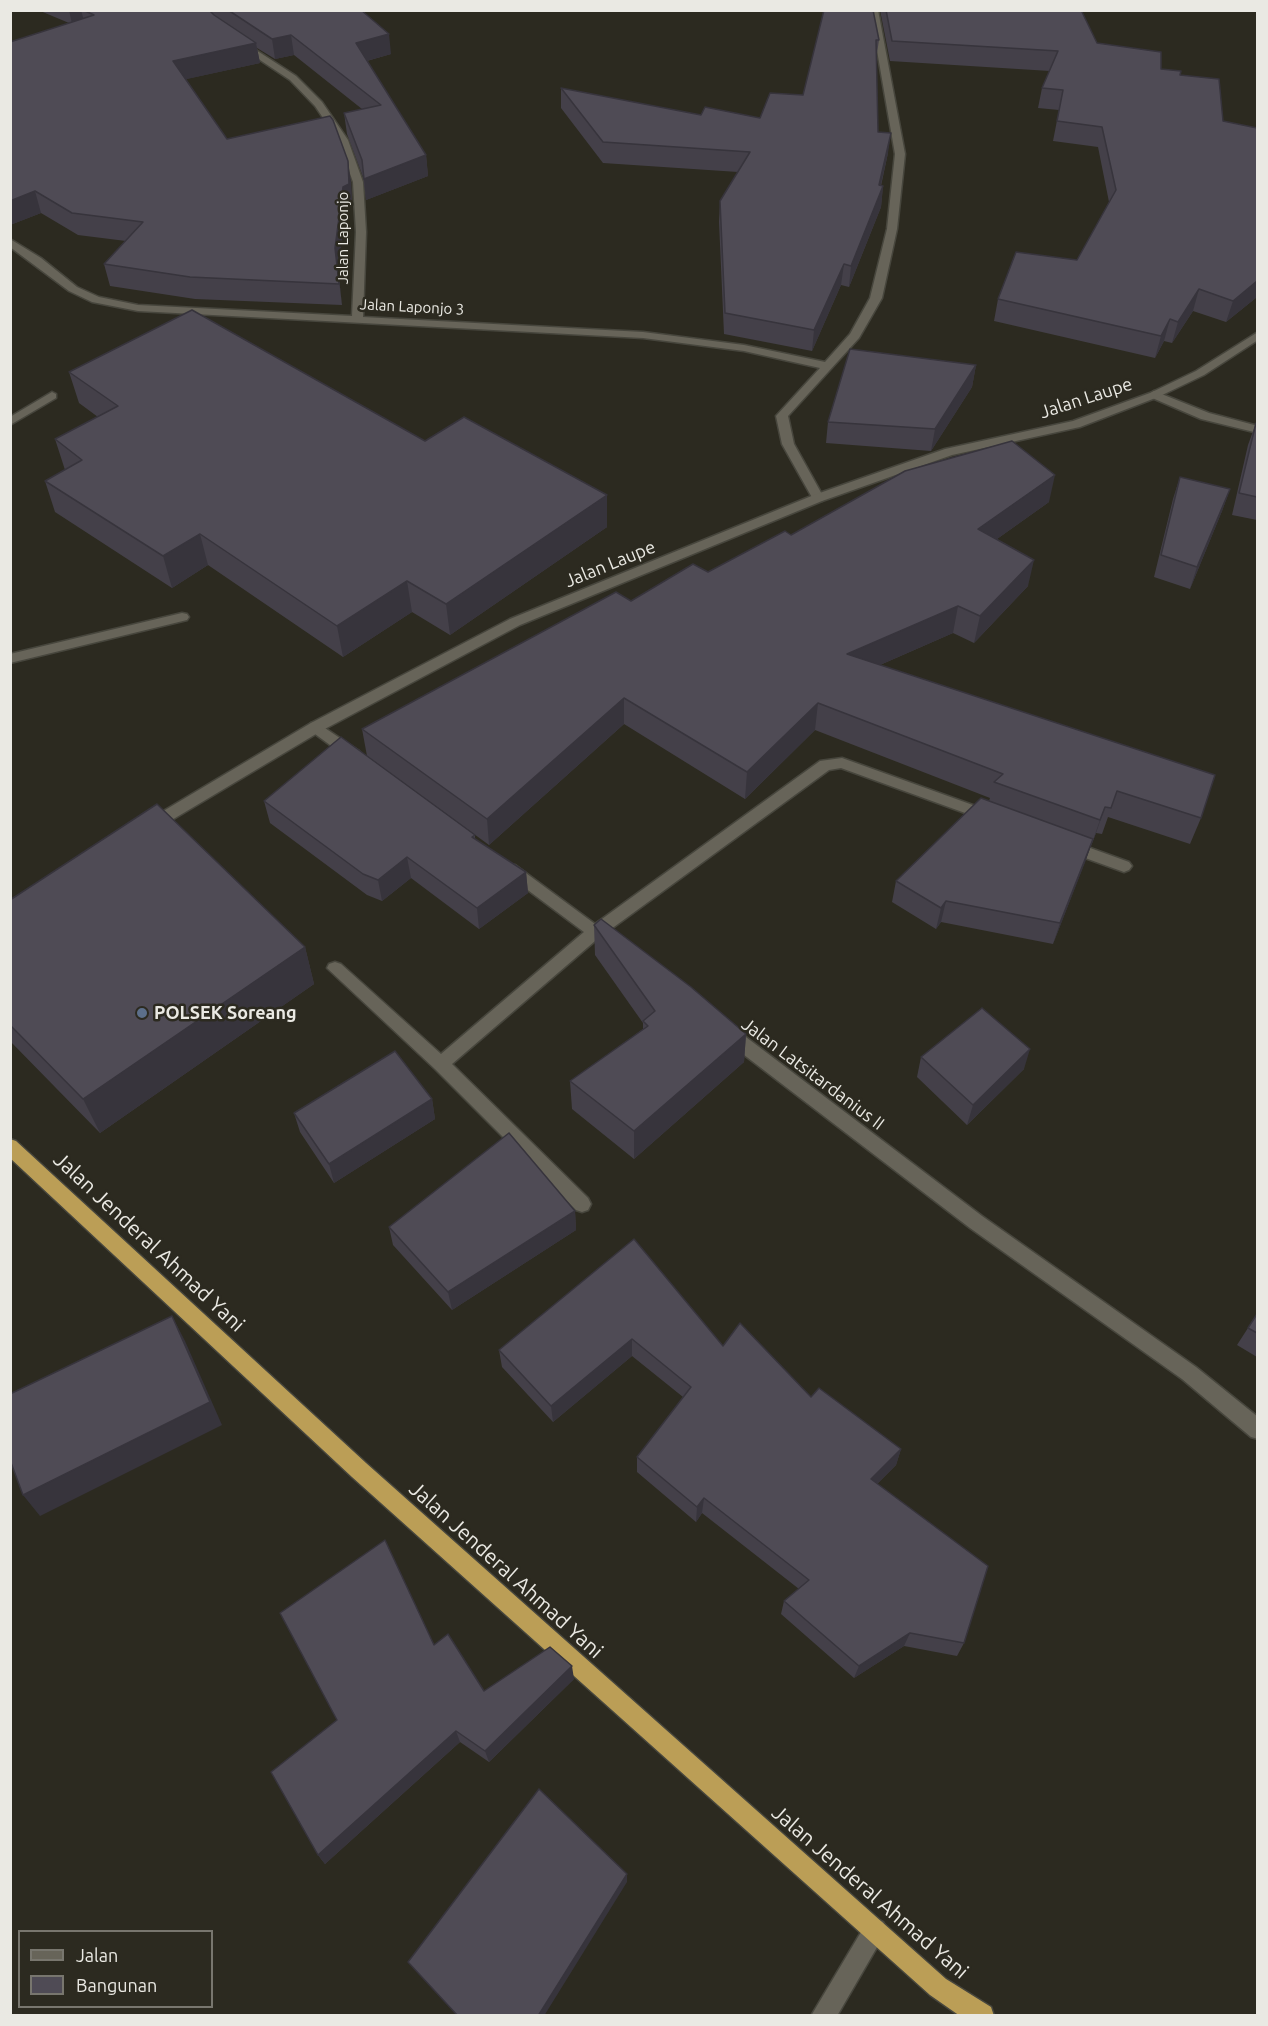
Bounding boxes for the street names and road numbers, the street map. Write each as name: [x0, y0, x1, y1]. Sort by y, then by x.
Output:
street label: Jalan Laponjo: [334, 192, 352, 284]
street label: Jalan Laponjo 3: [359, 295, 465, 319]
street label: Jalan Laupe: [1037, 373, 1135, 423]
street label: Jalan Laupe: [562, 536, 658, 592]
street label: Jalan Latsitardanius II: [737, 1013, 889, 1135]
street label: Jalan Jenderal Ahmad Yani: [48, 1147, 250, 1337]
street label: Jalan Jenderal Ahmad Yani: [404, 1476, 608, 1664]
street label: Jalan Jenderal Ahmad Yani: [767, 1800, 973, 1984]

